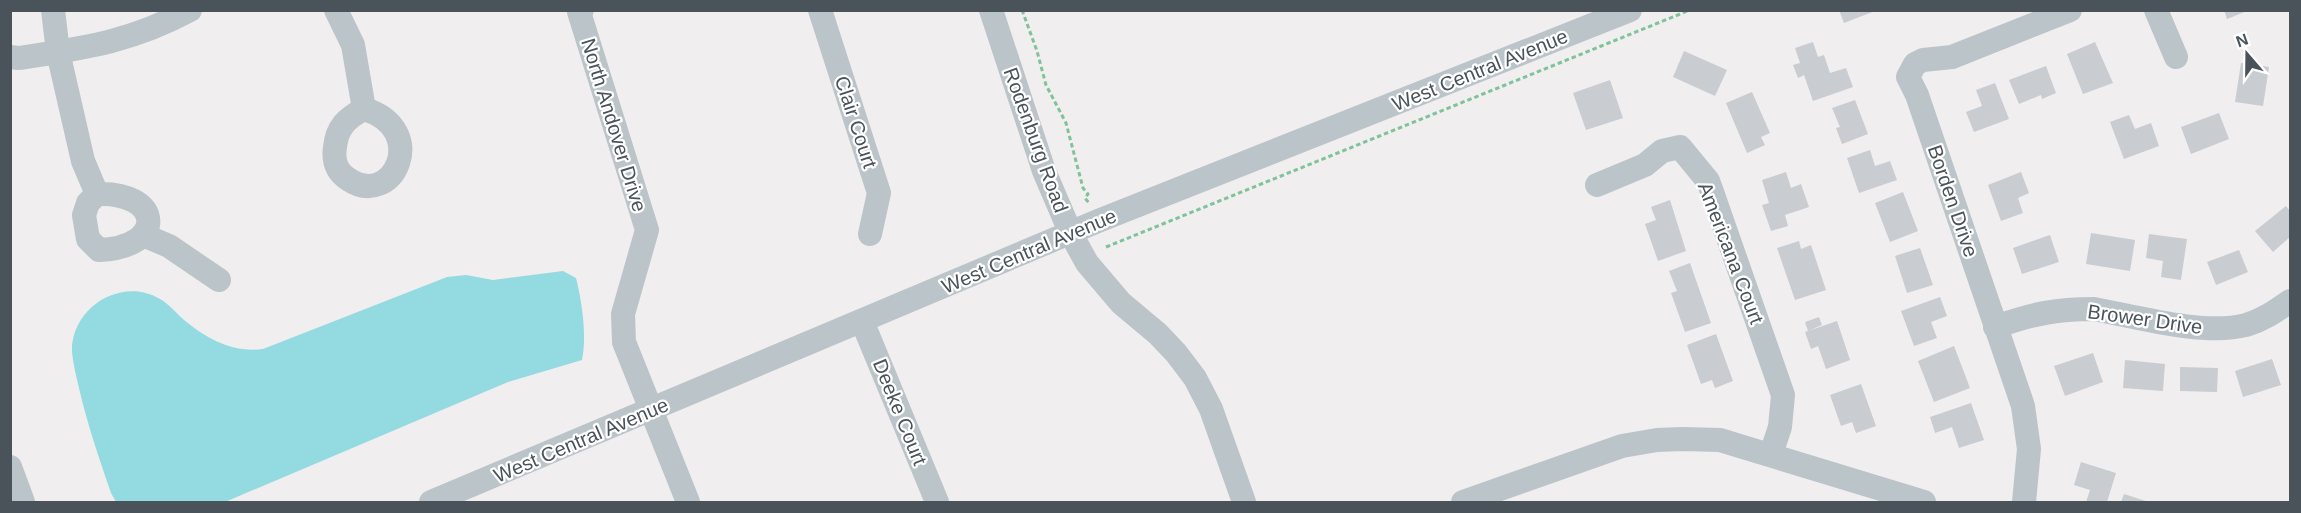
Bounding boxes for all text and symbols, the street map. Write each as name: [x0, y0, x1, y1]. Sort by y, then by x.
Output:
north arrow: [2217, 24, 2277, 84]
street label: West Central Avenue: [1389, 25, 1571, 115]
text: N: [2234, 30, 2250, 50]
street label: North Andover Drive: [577, 36, 651, 214]
street label: Rodenburg Road: [1000, 65, 1072, 215]
street label: Clair Court: [831, 73, 881, 171]
street label: Borden Drive: [1924, 142, 1982, 260]
street label: Americana Court: [1694, 179, 1768, 327]
street label: West Central Avenue: [939, 204, 1119, 298]
street label: Brower Drive: [2086, 300, 2204, 338]
street label: Deeke Court: [869, 356, 931, 469]
street label: West Central Avenue: [491, 393, 671, 487]

